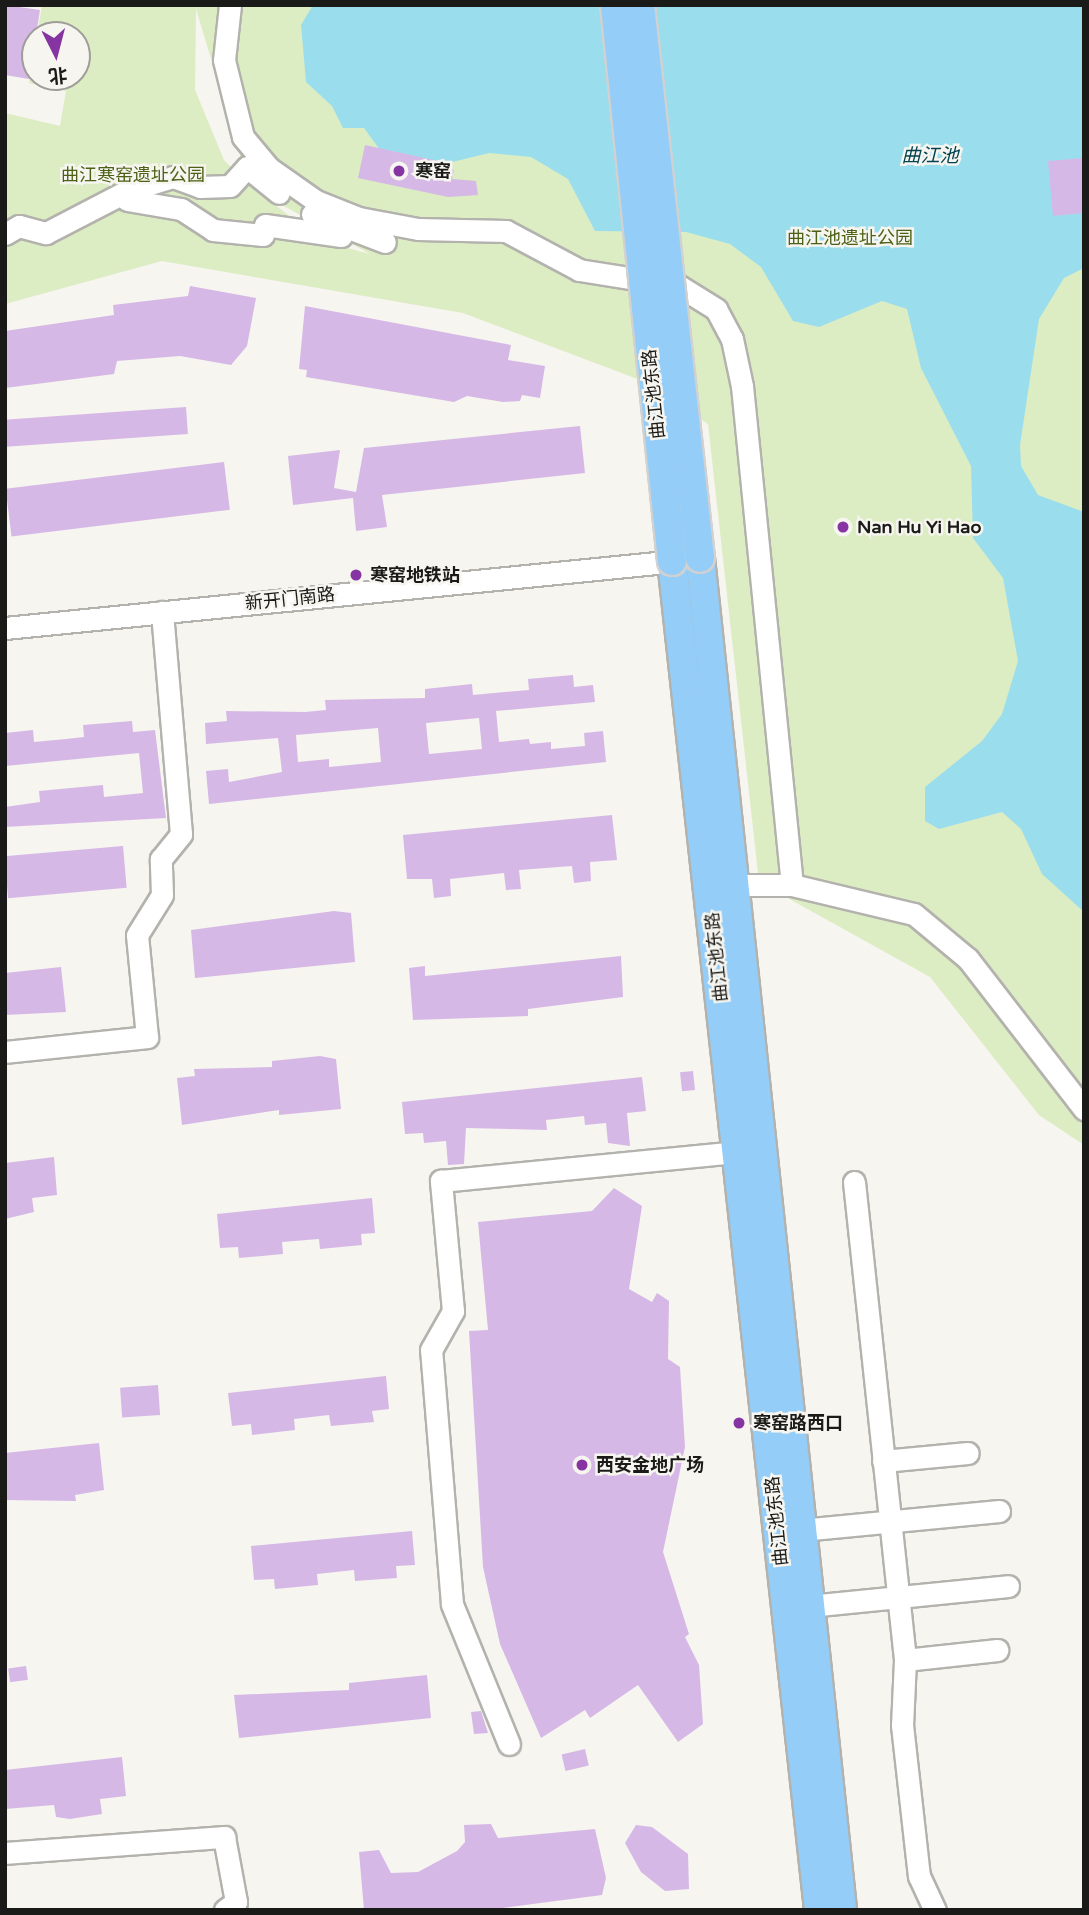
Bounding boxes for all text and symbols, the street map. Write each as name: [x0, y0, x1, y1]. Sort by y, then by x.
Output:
north arrow: [21, 21, 91, 91]
text: 北: [47, 63, 69, 87]
water label: 曲江池: [902, 146, 958, 168]
place label: 寒窑: [415, 160, 451, 182]
marker: 寒窑: [389, 161, 409, 181]
park label: 曲江寒窑遗址公园: [61, 164, 205, 186]
park label: 曲江池遗址公园: [787, 227, 913, 249]
street label: 曲江池东路: [639, 348, 669, 440]
place label: Nan Hu Yi Hao: [857, 516, 981, 538]
marker: Nan Hu Yi Hao: [835, 519, 851, 535]
place label: 寒窑地铁站: [370, 564, 460, 586]
marker: 寒窑地铁站: [348, 567, 364, 583]
street label: 新开门南路: [244, 584, 336, 614]
street label: 曲江池东路: [702, 911, 732, 1003]
place label: 寒窑路西口: [753, 1412, 843, 1434]
marker: 寒窑路西口: [731, 1415, 747, 1431]
place label: 西安金地广场: [596, 1454, 704, 1476]
marker: 西安金地广场: [574, 1457, 590, 1473]
street label: 曲江池东路: [762, 1475, 792, 1567]

